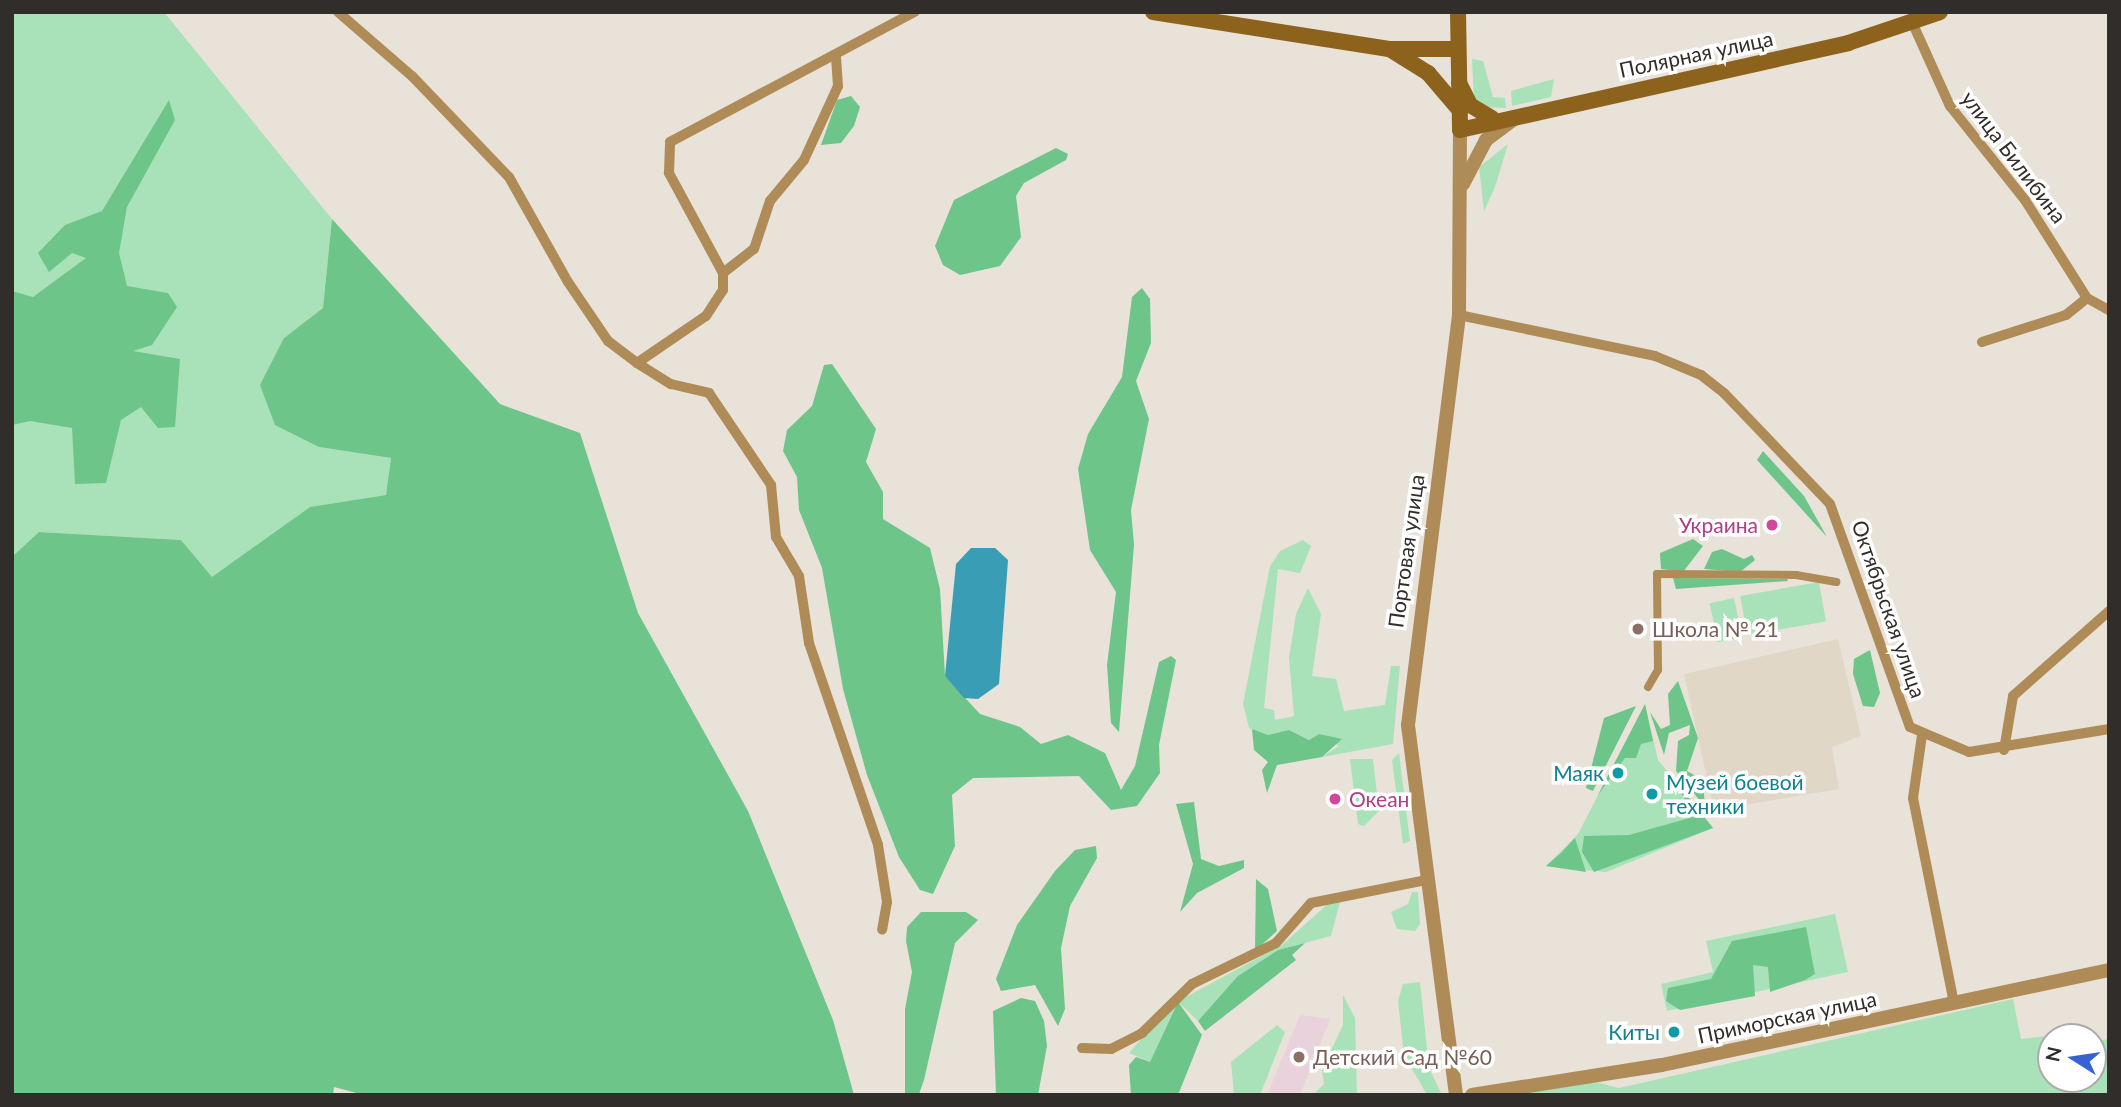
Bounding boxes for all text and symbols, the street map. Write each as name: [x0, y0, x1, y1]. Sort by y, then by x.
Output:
street label: Полярная улица: [1617, 25, 1775, 83]
street label: улица Билибина: [1956, 86, 2072, 228]
street label: Портовая улица: [1383, 473, 1429, 629]
place label: Украина: [1679, 512, 1758, 538]
marker: Украина: [1764, 517, 1780, 533]
street label: Октябрьская улица: [1847, 517, 1931, 701]
place label: Школа № 21: [1652, 616, 1779, 642]
marker: Школа № 21: [1630, 621, 1646, 637]
place label: Маяк: [1553, 760, 1604, 786]
marker: Маяк: [1610, 765, 1626, 781]
place label: Музей боевой техники: [1666, 769, 1804, 819]
place label: Океан: [1349, 786, 1409, 812]
marker: Музей боевой техники: [1644, 786, 1660, 802]
marker: Океан: [1327, 791, 1343, 807]
street label: Приморская улица: [1695, 986, 1879, 1048]
place label: Киты: [1608, 1019, 1660, 1045]
north arrow: [2037, 1023, 2107, 1093]
marker: Киты: [1666, 1024, 1682, 1040]
place label: Детский Сад №60: [1313, 1044, 1492, 1070]
text: N: [2040, 1044, 2066, 1064]
marker: Детский Сад №60: [1291, 1049, 1307, 1065]

